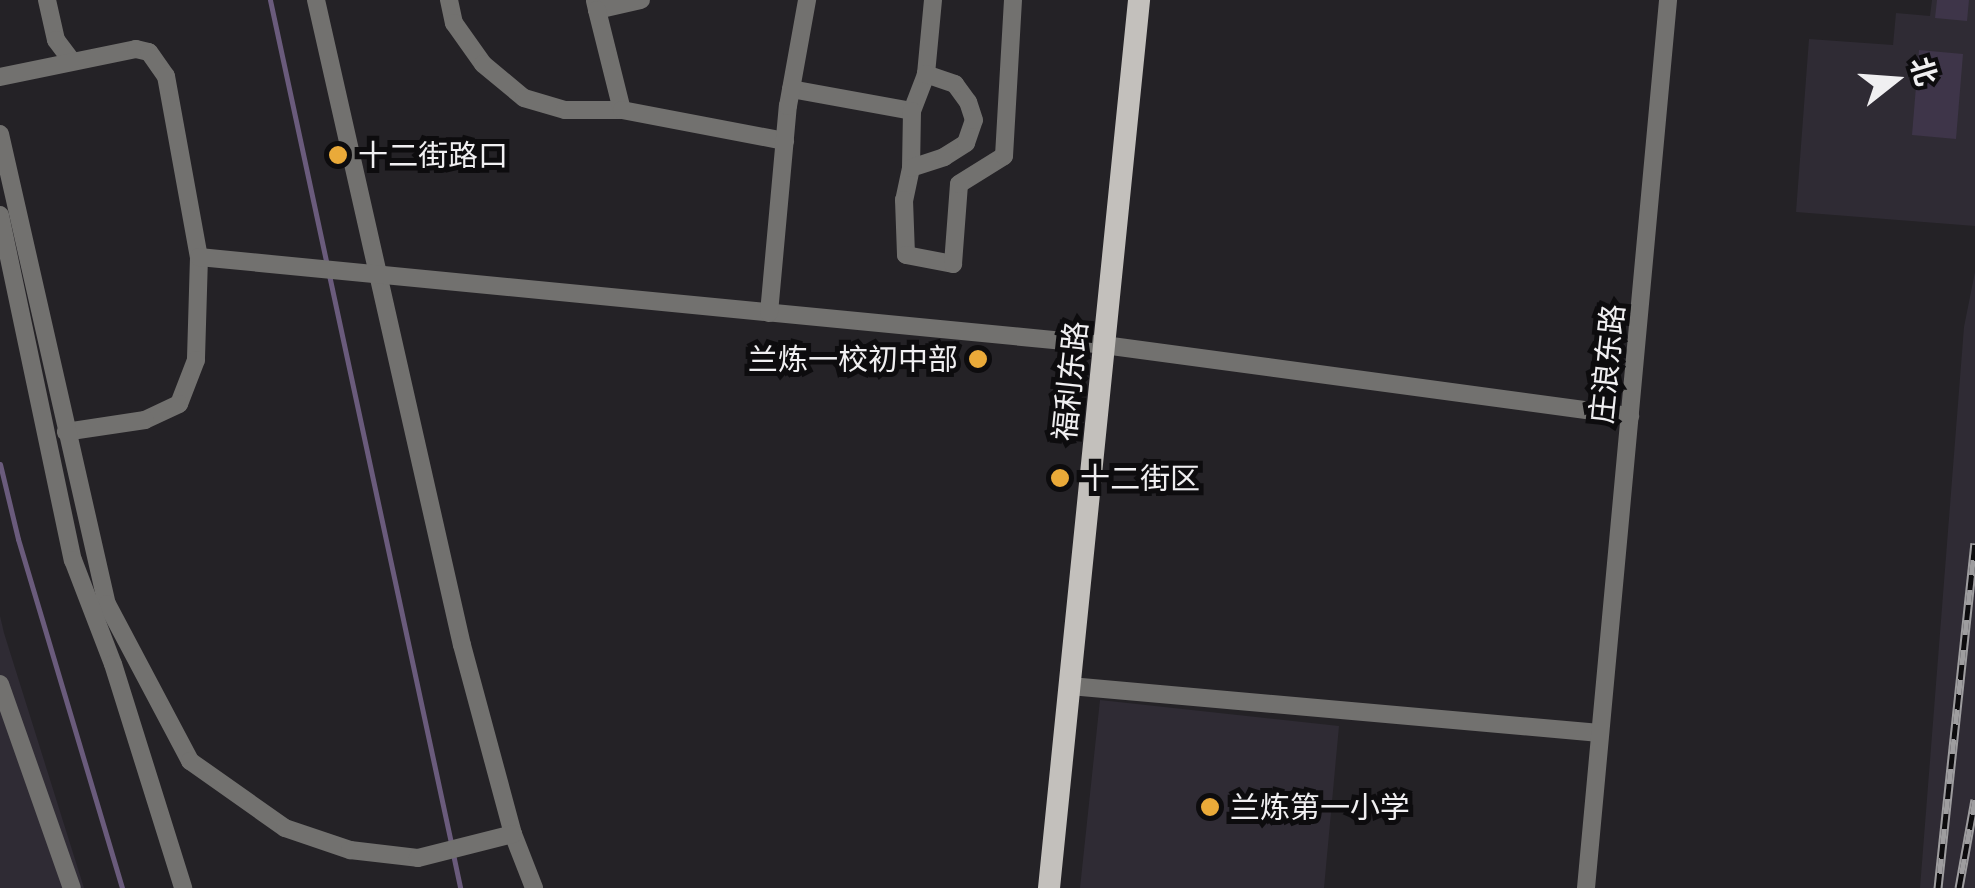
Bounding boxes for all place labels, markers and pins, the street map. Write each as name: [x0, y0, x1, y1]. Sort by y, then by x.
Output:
place label: 十二街路口: [358, 137, 508, 173]
marker: 十二街路口: [327, 144, 349, 166]
place label: 兰炼一校初中部: [748, 341, 958, 377]
marker: 兰炼一校初中部: [967, 348, 989, 370]
place label: 十二街区: [1080, 460, 1200, 496]
marker: 十二街区: [1049, 467, 1071, 489]
place label: 兰炼第一小学: [1230, 789, 1410, 825]
marker: 兰炼第一小学: [1199, 796, 1221, 818]

